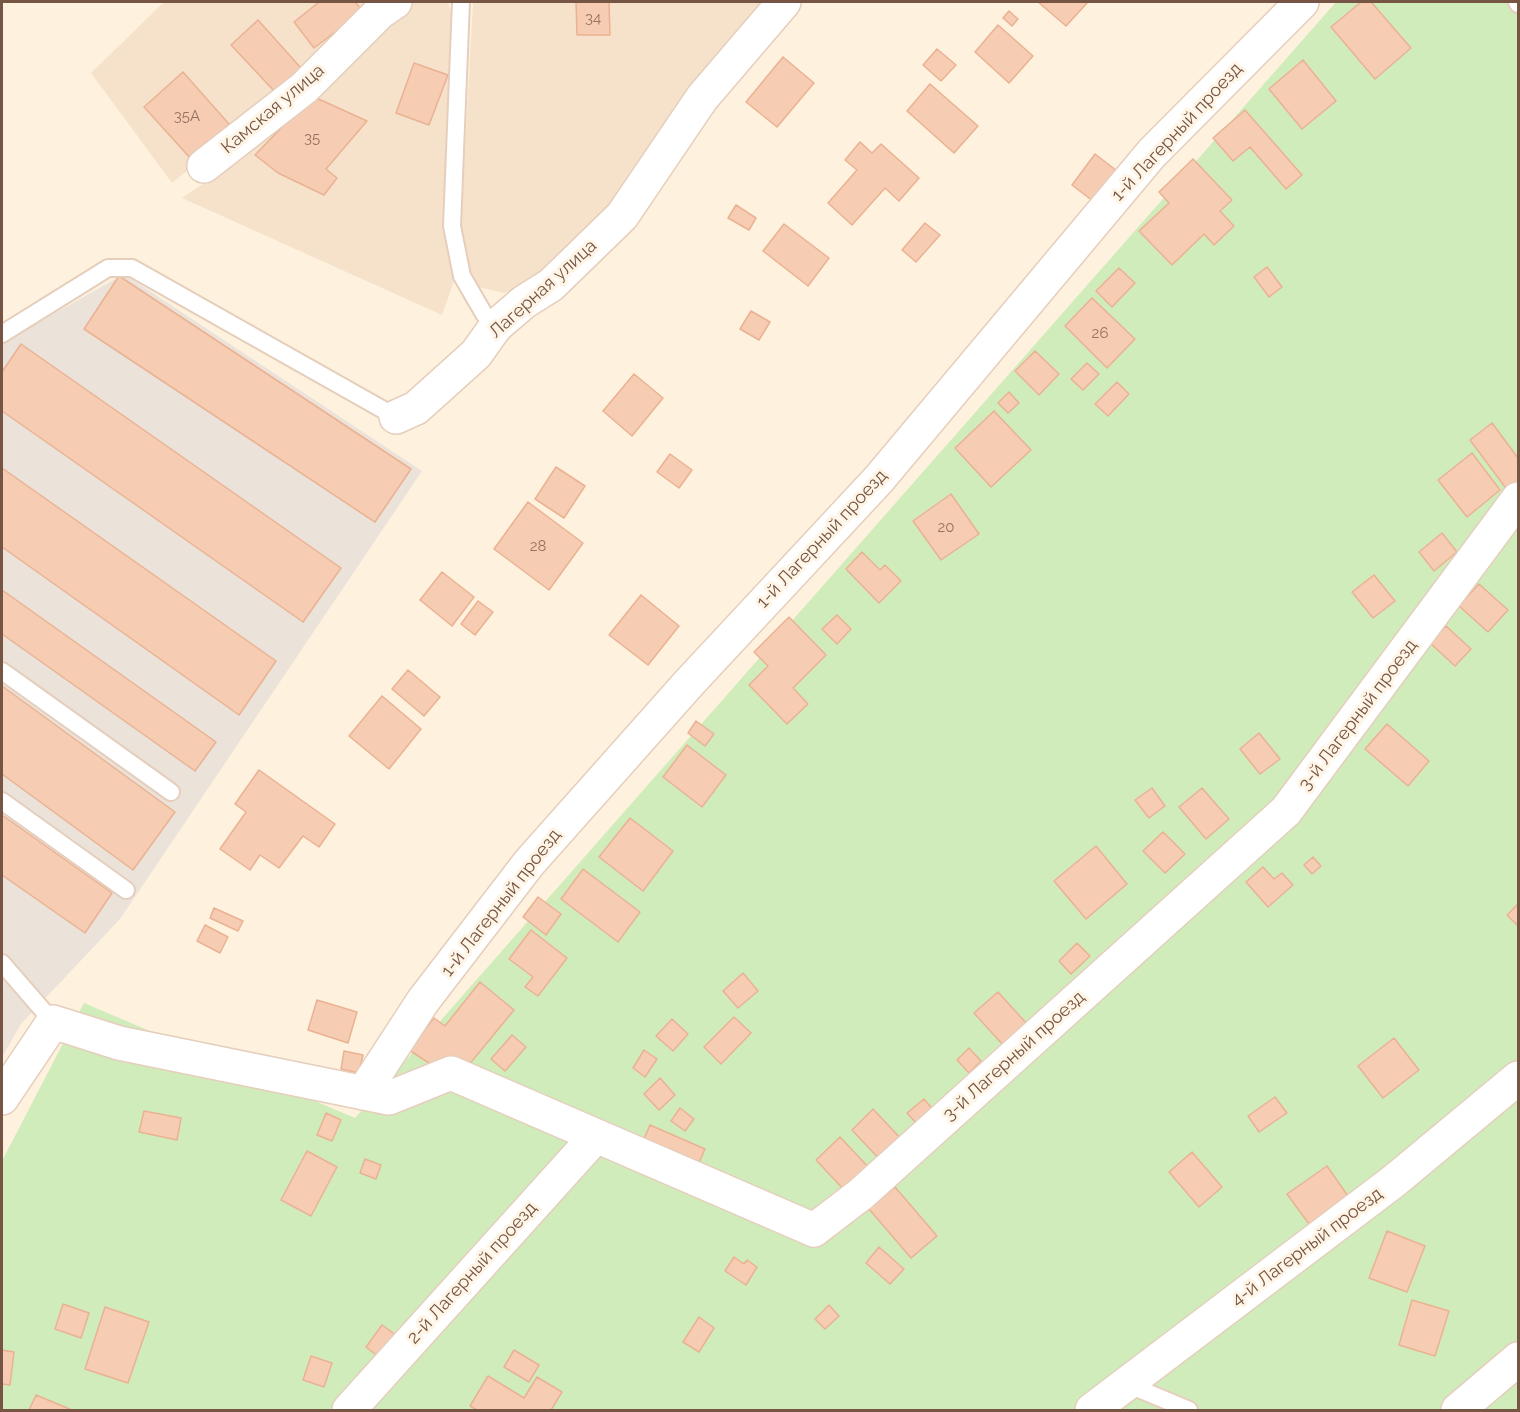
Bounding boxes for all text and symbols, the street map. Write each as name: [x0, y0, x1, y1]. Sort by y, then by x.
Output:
house number: 34: [585, 9, 601, 27]
street label: 1-й Лагерный проезд: [1107, 58, 1247, 206]
street label: Камская улица: [217, 60, 329, 158]
house number: 35А: [174, 107, 200, 125]
house number: 35: [304, 129, 320, 147]
street label: Лагерная улица: [485, 235, 601, 343]
house number: 26: [1092, 324, 1108, 342]
street label: 1-й Лагерный проезд: [752, 465, 892, 613]
house number: 20: [938, 518, 954, 536]
house number: 28: [530, 537, 546, 555]
street label: 3-й Лагерный проезд: [1294, 635, 1422, 795]
street label: 1-й Лагерный проезд: [437, 825, 565, 981]
street label: 3-й Лагерный проезд: [939, 987, 1089, 1125]
street label: 4-й Лагерный проезд: [1227, 1183, 1387, 1311]
street label: 2-й Лагерный проезд: [403, 1198, 541, 1348]

